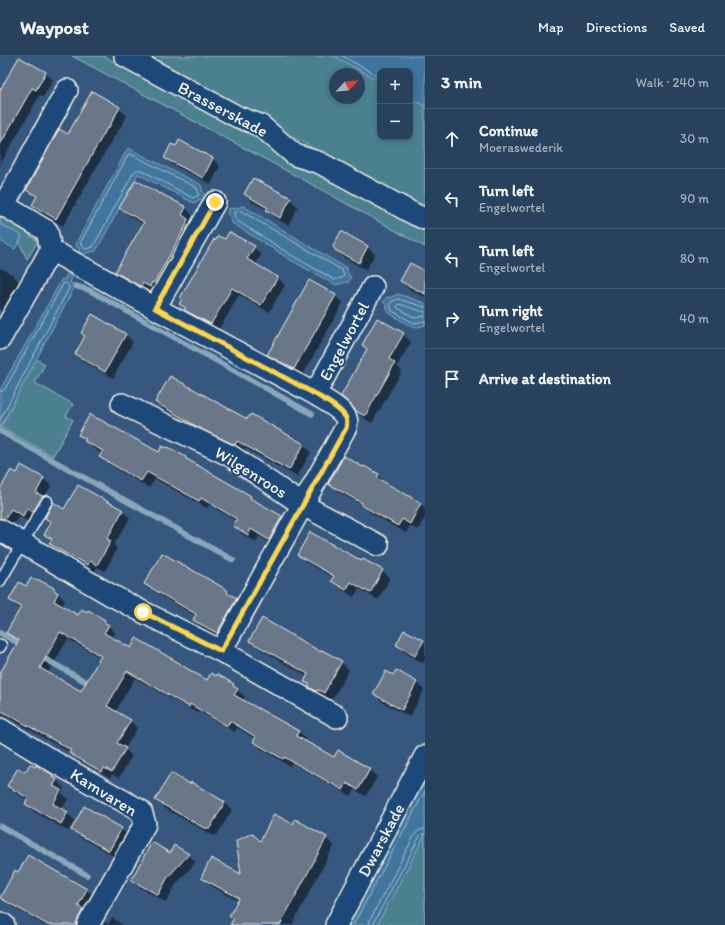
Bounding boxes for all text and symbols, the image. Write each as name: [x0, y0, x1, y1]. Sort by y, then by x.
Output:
text: Waypost: [20, 16, 89, 39]
text: Map: [538, 19, 564, 36]
text: Directions: [586, 19, 647, 36]
text: Saved: [669, 19, 705, 36]
north arrow: [329, 68, 365, 104]
map controls: [377, 68, 413, 140]
button: +: [377, 68, 413, 104]
text: 3 min: [441, 72, 482, 92]
text: Walk · 240 m: [636, 75, 709, 90]
street label: Brasserskade: [175, 77, 271, 141]
button: −: [377, 104, 413, 140]
text: Continue: [479, 122, 538, 140]
icon: ahead: [441, 128, 463, 150]
text: 30 m: [680, 131, 709, 146]
text: Moeraswederik: [479, 140, 563, 155]
text: Turn left: [479, 182, 534, 200]
icon: left: [441, 188, 463, 210]
text: 90 m: [680, 191, 709, 206]
route end: [206, 193, 224, 211]
text: Engelwortel: [479, 200, 545, 215]
text: Turn left: [479, 242, 534, 260]
icon: left: [441, 248, 463, 270]
text: 80 m: [680, 251, 709, 266]
text: Engelwortel: [479, 260, 545, 275]
street label: Engelwortel: [315, 298, 373, 384]
text: Turn right: [479, 302, 543, 320]
icon: right: [441, 308, 463, 330]
text: 40 m: [679, 311, 709, 326]
text: Engelwortel: [479, 320, 545, 335]
icon: arrive: [441, 368, 463, 390]
text: Arrive at destination: [479, 370, 611, 388]
street label: Wilgenroos: [211, 442, 291, 502]
route start: [134, 603, 152, 621]
street label: Kamvaren: [67, 764, 141, 821]
street label: Dwarskade: [353, 800, 409, 880]

